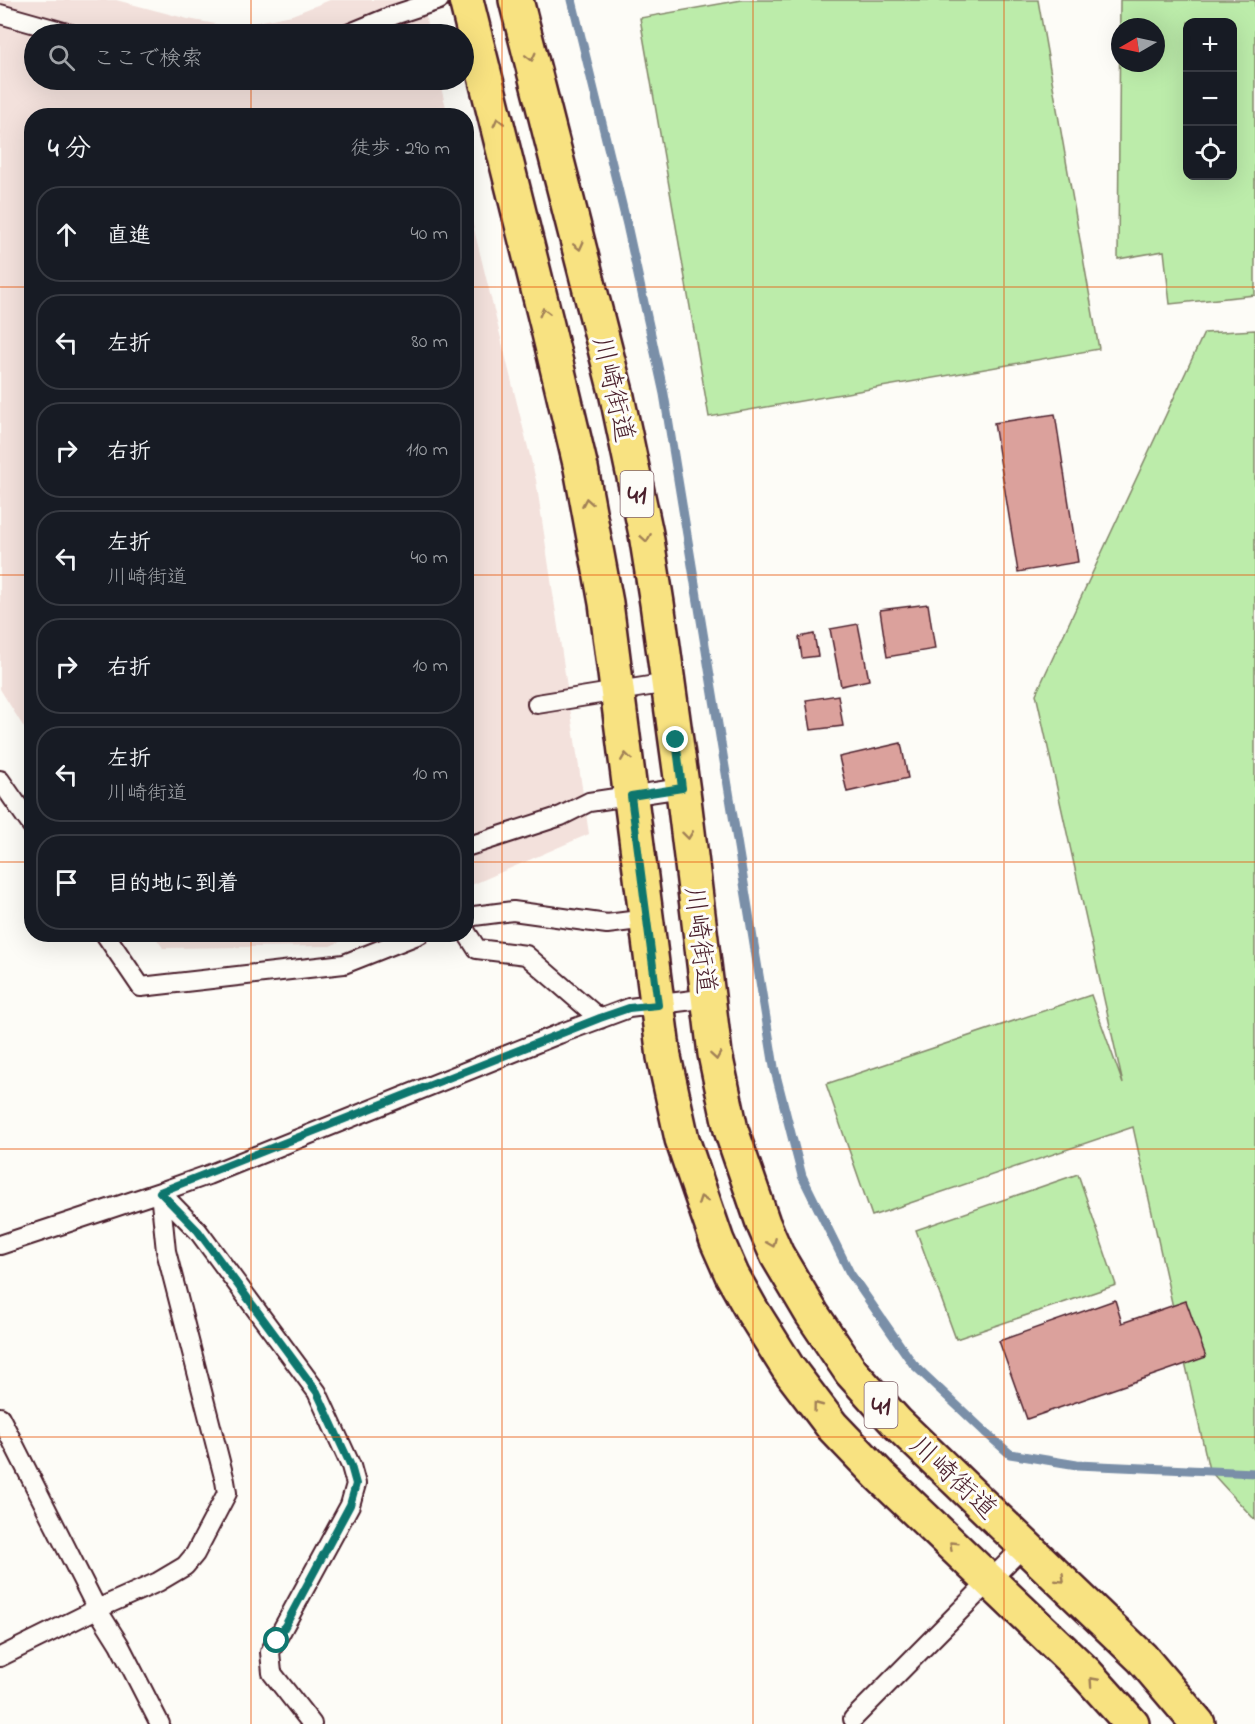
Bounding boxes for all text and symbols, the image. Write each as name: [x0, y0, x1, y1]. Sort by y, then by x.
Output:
north arrow: [1111, 18, 1165, 72]
map controls: [1183, 18, 1237, 180]
button: +: [1183, 18, 1237, 72]
search box: [24, 24, 474, 90]
icon: search: [45, 41, 78, 74]
text: ここで検索: [93, 44, 203, 76]
one-way arrow: [523, 52, 536, 62]
button: −: [1183, 72, 1237, 126]
one-way arrow: [492, 117, 505, 127]
button: locate: [1183, 126, 1237, 180]
text: 4 分: [48, 131, 91, 169]
text: 徒歩 · 290 m: [351, 135, 450, 164]
icon: ahead: [50, 218, 83, 251]
text: 40 m: [411, 220, 448, 249]
text: 直進: [107, 221, 151, 253]
one-way arrow: [571, 241, 584, 251]
one-way arrow: [539, 307, 552, 317]
icon: left: [50, 326, 83, 359]
text: 80 m: [411, 328, 448, 357]
text: 左折: [107, 329, 151, 361]
street label: 川崎街道: [580, 333, 643, 447]
icon: right: [50, 434, 83, 467]
text: 110 m: [406, 436, 448, 465]
text: 右折: [107, 437, 151, 469]
road number: 41: [620, 471, 654, 517]
one-way arrow: [581, 497, 594, 507]
text: 左折: [107, 528, 151, 560]
one-way arrow: [639, 533, 652, 543]
icon: left: [50, 542, 83, 575]
text: 40 m: [411, 544, 448, 573]
text: 川崎街道: [107, 564, 187, 593]
icon: right: [50, 650, 83, 683]
text: 10 m: [412, 652, 448, 681]
text: 右折: [107, 653, 151, 685]
route end: [662, 726, 688, 752]
text: 左折: [107, 744, 151, 776]
one-way arrow: [620, 752, 632, 761]
icon: left: [50, 758, 83, 791]
text: 10 m: [412, 760, 448, 789]
text: 川崎街道: [107, 780, 187, 809]
one-way arrow: [682, 830, 694, 840]
icon: arrive: [50, 866, 83, 899]
text: 目的地に到着: [107, 869, 239, 901]
street label: 川崎街道: [673, 884, 724, 996]
one-way arrow: [709, 1052, 721, 1061]
one-way arrow: [697, 1195, 710, 1206]
one-way arrow: [764, 1236, 776, 1247]
road number: 41: [864, 1382, 898, 1428]
one-way arrow: [813, 1401, 824, 1412]
street label: 川崎街道: [900, 1428, 1005, 1530]
one-way arrow: [949, 1541, 959, 1552]
one-way arrow: [1053, 1572, 1064, 1583]
route start: [263, 1627, 289, 1653]
one-way arrow: [1089, 1677, 1100, 1687]

